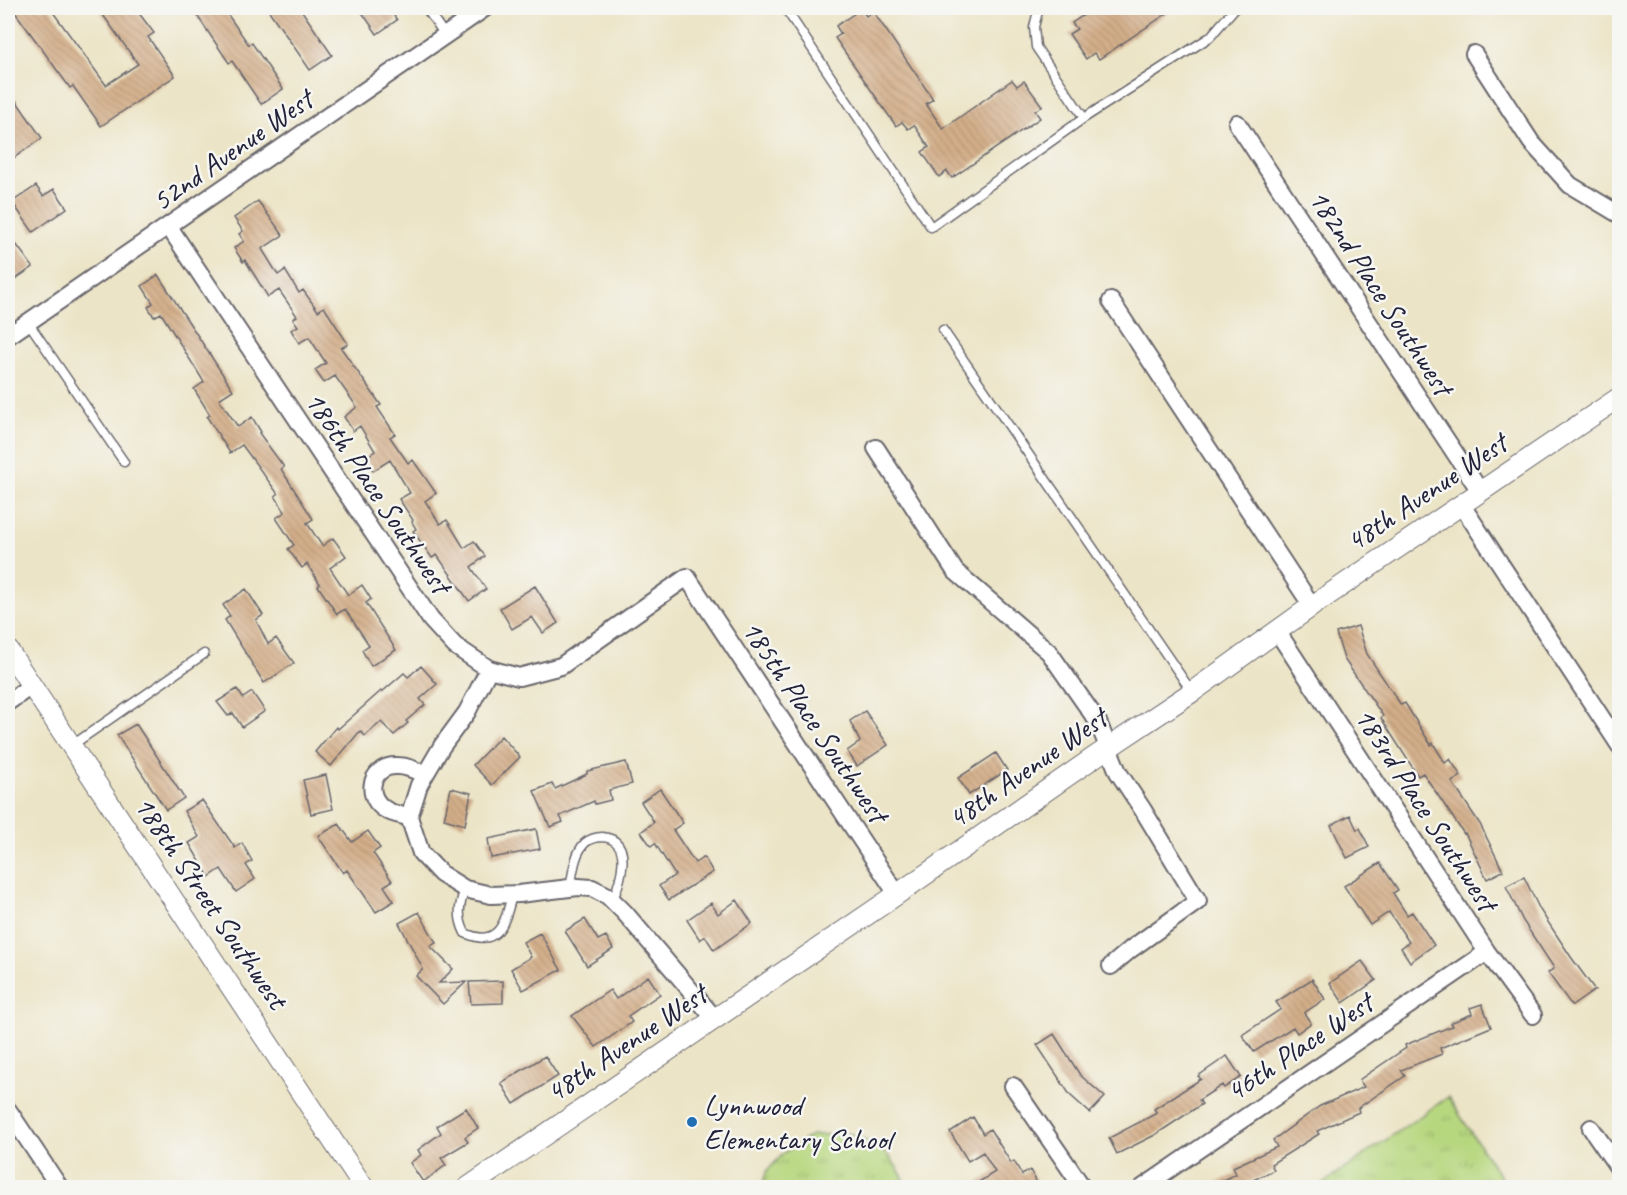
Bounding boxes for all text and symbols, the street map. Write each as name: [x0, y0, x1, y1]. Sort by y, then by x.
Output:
street label: 52nd Avenue West: [144, 78, 323, 219]
street label: 182nd Place Southwest: [1300, 182, 1464, 406]
street label: 186th Place Southwest: [296, 383, 462, 604]
street label: 48th Avenue West: [1338, 422, 1517, 560]
street label: 185th Place Southwest: [733, 612, 899, 833]
street label: 48th Avenue West: [940, 697, 1117, 837]
street label: 183rd Place Southwest: [1346, 700, 1508, 921]
street label: 188th Street Southwest: [126, 788, 298, 1018]
street label: 48th Avenue West: [538, 973, 717, 1111]
street label: 46th Place West: [1218, 982, 1383, 1110]
place label: Lynnwood Elementary School: [704, 1086, 896, 1158]
marker: Lynnwood Elementary School: [685, 1115, 699, 1129]

